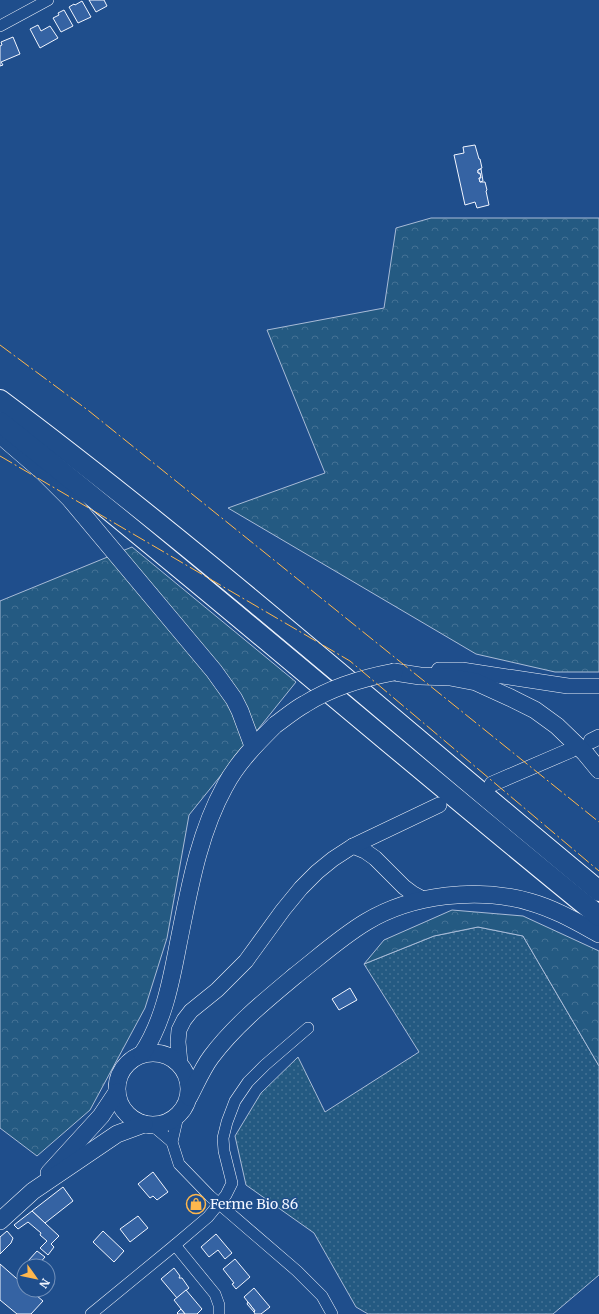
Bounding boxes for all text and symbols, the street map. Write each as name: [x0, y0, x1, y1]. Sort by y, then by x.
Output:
shop icon: Ferme Bio 86: [185, 1193, 207, 1215]
place label: Ferme Bio 86: [210, 1195, 298, 1213]
north arrow: [16, 1258, 56, 1298]
text: N: [36, 1276, 53, 1291]

